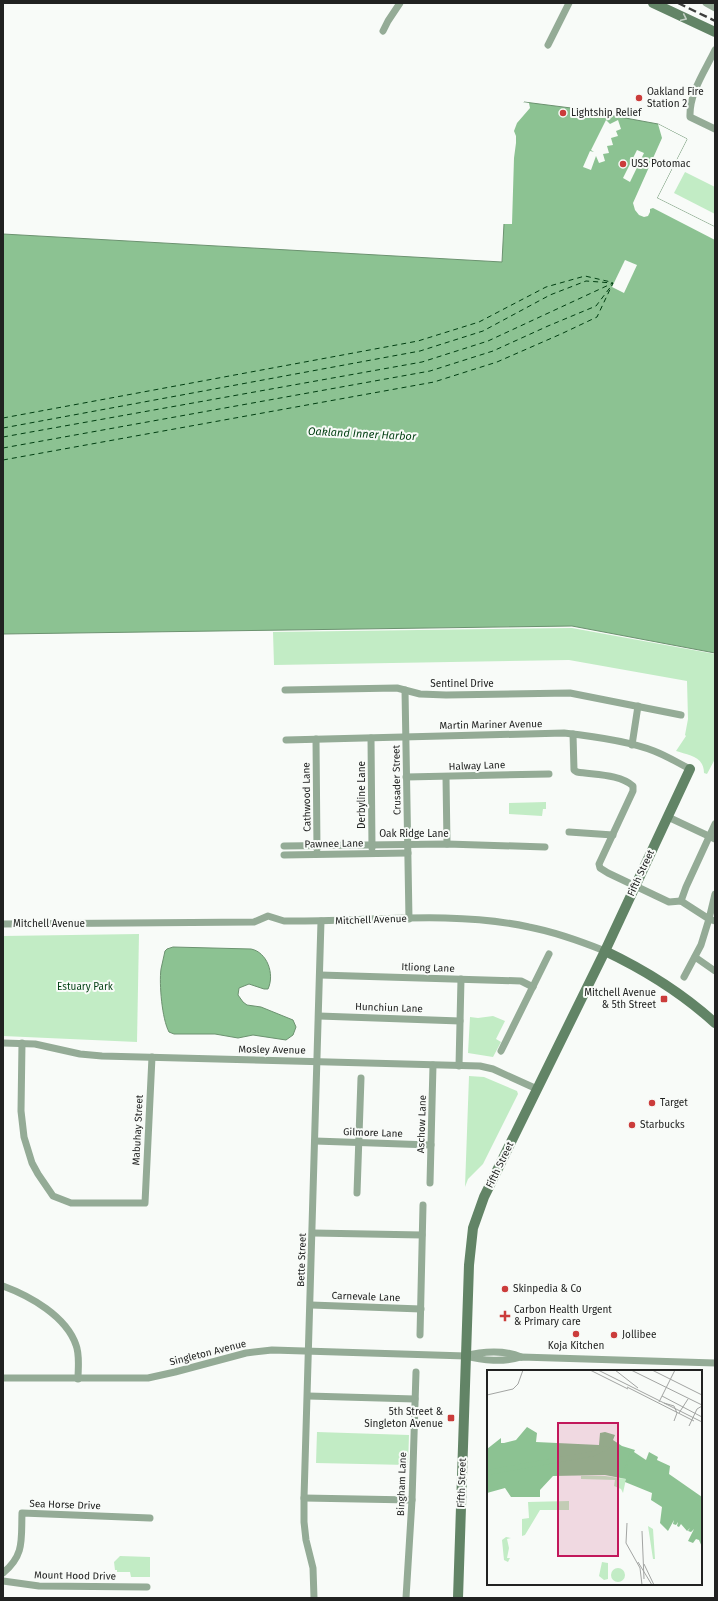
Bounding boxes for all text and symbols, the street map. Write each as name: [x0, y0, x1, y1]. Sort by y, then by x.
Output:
one-way arrow: [680, 13, 687, 21]
place label: Oakland Fire Station 2: [647, 86, 704, 110]
marker: Oakland Fire Station 2: [634, 93, 644, 103]
place label: Lightship Relief: [571, 107, 642, 119]
marker: Lightship Relief: [558, 108, 568, 118]
place label: USS Potomac: [631, 158, 691, 170]
marker: USS Potomac: [618, 159, 628, 169]
water label: Oakland Inner Harbor: [308, 425, 417, 443]
street label: Sentinel Drive: [430, 678, 494, 690]
street label: Martin Mariner Avenue: [439, 718, 543, 732]
street label: Crusader Street: [390, 744, 404, 815]
street label: Halway Lane: [448, 759, 506, 773]
street label: Derbyline Lane: [356, 761, 368, 829]
street label: Cathwood Lane: [300, 762, 314, 832]
street label: Oak Ridge Lane: [379, 828, 449, 840]
street label: Pawnee Lane: [304, 837, 364, 851]
street label: Fifth Street: [625, 847, 657, 898]
street label: Mitchell Avenue: [335, 913, 407, 927]
street label: Mitchell Avenue: [13, 918, 85, 930]
street label: Itliong Lane: [401, 961, 455, 975]
park label: Estuary Park: [57, 981, 114, 993]
place label: Mitchell Avenue & 5th Street: [584, 987, 656, 1011]
marker: Mitchell Avenue & 5th Street: [659, 994, 669, 1004]
street label: Hunchiun Lane: [355, 1001, 423, 1015]
street label: Mosley Avenue: [238, 1043, 306, 1057]
street label: Mabuhay Street: [130, 1094, 146, 1166]
street label: Aschow Lane: [415, 1095, 429, 1153]
place label: Target: [660, 1097, 688, 1109]
marker: Target: [647, 1098, 657, 1108]
place label: Starbucks: [640, 1119, 685, 1131]
marker: Starbucks: [627, 1120, 637, 1130]
street label: Gilmore Lane: [343, 1126, 403, 1140]
street label: Fifth Street: [484, 1140, 517, 1190]
street label: Bette Street: [295, 1233, 309, 1287]
place label: Skinpedia & Co: [513, 1283, 582, 1295]
marker: Skinpedia & Co: [500, 1284, 510, 1294]
street label: Carnevale Lane: [331, 1290, 401, 1304]
place label: Carbon Health Urgent & Primary care: [514, 1304, 612, 1328]
marker: Carbon Health Urgent & Primary care: [499, 1310, 511, 1322]
marker: Koja Kitchen: [571, 1329, 581, 1339]
place label: Jollibee: [622, 1329, 656, 1341]
marker: Jollibee: [609, 1330, 619, 1340]
street label: Singleton Avenue: [168, 1338, 248, 1368]
place label: Koja Kitchen: [548, 1340, 604, 1352]
inset map: [487, 1370, 702, 1585]
place label: 5th Street & Singleton Avenue: [364, 1406, 443, 1430]
marker: 5th Street & Singleton Avenue: [446, 1413, 456, 1423]
street label: Bingham Lane: [395, 1452, 409, 1516]
street label: Fifth Street: [455, 1457, 469, 1508]
street label: Sea Horse Drive: [29, 1498, 101, 1512]
street label: Mount Hood Drive: [34, 1569, 116, 1583]

